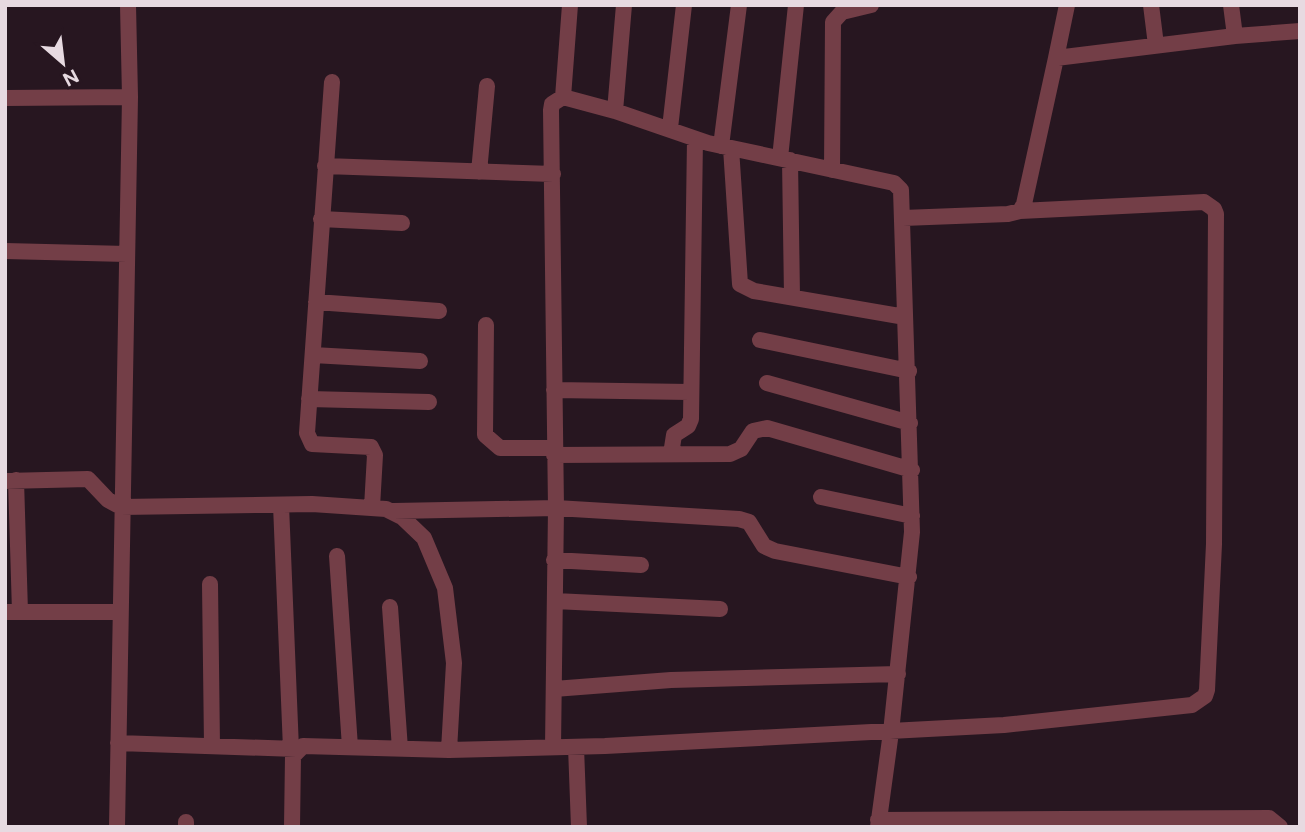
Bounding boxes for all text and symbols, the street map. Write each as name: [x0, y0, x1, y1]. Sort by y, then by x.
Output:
north arrow: [28, 28, 98, 98]
text: N: [59, 64, 83, 91]

